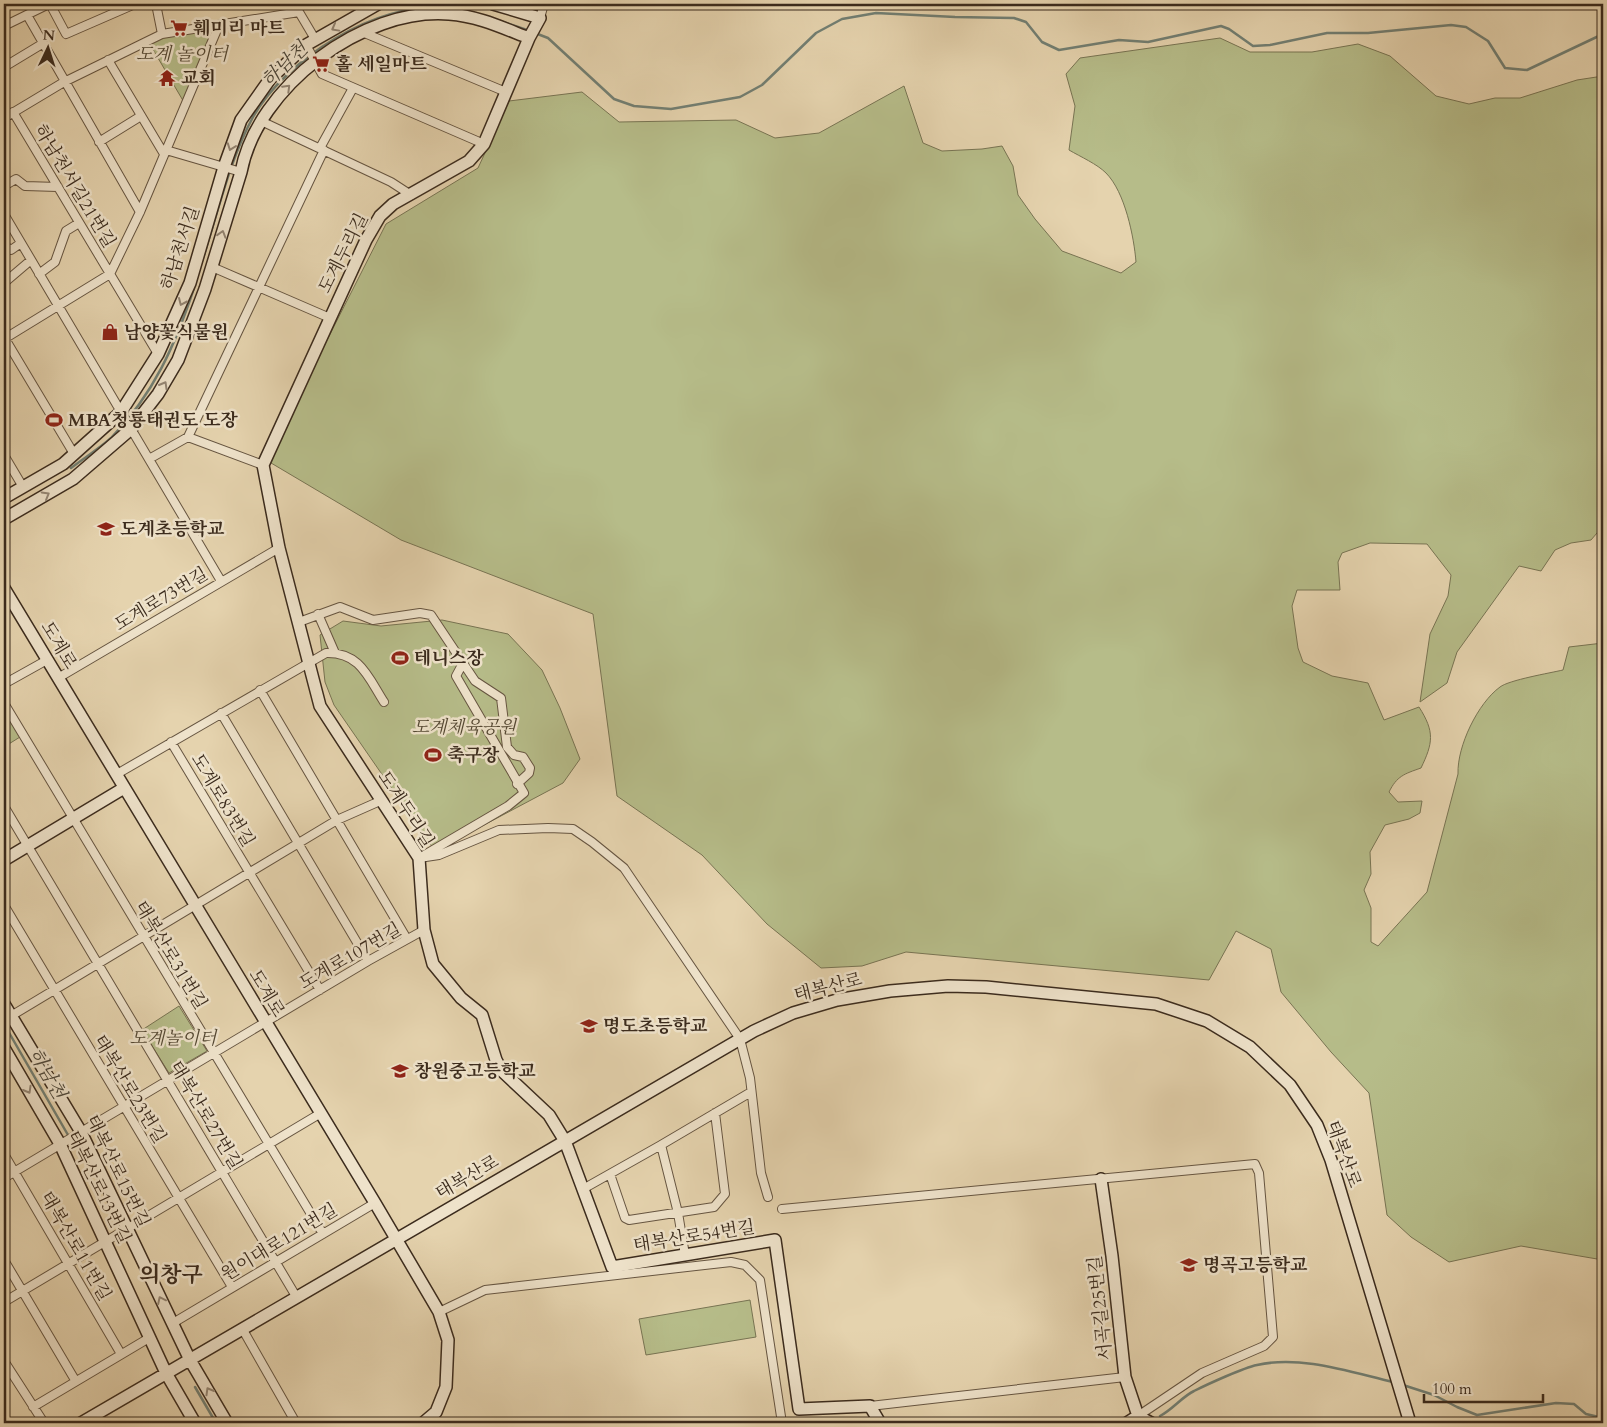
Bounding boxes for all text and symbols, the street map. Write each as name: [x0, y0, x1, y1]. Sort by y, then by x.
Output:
place label: 훼미리 마트: [193, 16, 285, 41]
supermarket icon: 훼미리 마트: [169, 18, 189, 38]
one-way arrow: [331, 21, 340, 31]
north arrow: [22, 22, 72, 72]
text: N: [42, 26, 56, 45]
water label: 하남천: [256, 35, 315, 93]
park label: 도계 놀이터: [136, 42, 230, 67]
place label: 홀 세일마트: [335, 52, 427, 77]
supermarket icon: 홀 세일마트: [311, 54, 331, 74]
place label: 교회: [181, 66, 216, 91]
temple icon: 교회: [157, 68, 177, 88]
one-way arrow: [281, 85, 290, 94]
street label: 하남천서길21번길: [28, 120, 121, 253]
one-way arrow: [227, 142, 237, 151]
street label: 하남천서길: [155, 203, 206, 293]
street label: 도계두리길: [313, 209, 374, 298]
one-way arrow: [216, 231, 226, 239]
one-way arrow: [177, 297, 188, 306]
place label: 남양꽃식물원: [124, 320, 228, 345]
shop icon: 남양꽃식물원: [100, 322, 120, 342]
one-way arrow: [157, 382, 167, 391]
place label: MBA청룡태권도 도장: [68, 408, 238, 433]
sports icon: MBA청룡태권도 도장: [44, 410, 64, 430]
one-way arrow: [41, 491, 50, 501]
place label: 도계초등학교: [120, 517, 225, 542]
school or university icon: 도계초등학교: [96, 519, 116, 539]
street label: 도계로73번길: [110, 562, 213, 637]
street label: 도계로: [34, 616, 83, 674]
place label: 테니스장: [414, 646, 484, 671]
sports icon: 테니스장: [390, 648, 410, 668]
park label: 도계체육공원: [412, 715, 518, 740]
place label: 축구장: [447, 743, 500, 768]
sports icon: 축구장: [423, 745, 443, 765]
street label: 도계로83번길: [185, 749, 260, 852]
street label: 도계두리길: [371, 766, 440, 853]
street label: 태복산로31번길: [128, 896, 213, 1014]
street label: 도계로107번길: [294, 917, 406, 996]
street label: 도계로: [242, 964, 291, 1022]
street label: 태복산로: [791, 967, 865, 1008]
place label: 명도초등학교: [603, 1014, 708, 1039]
school or university icon: 명도초등학교: [579, 1016, 599, 1036]
park label: 도계놀이터: [130, 1026, 218, 1051]
street label: 태복산로23번길: [87, 1030, 172, 1148]
water label: 하남천: [22, 1043, 73, 1105]
street label: 태복산로27번길: [163, 1056, 248, 1174]
place label: 창원중고등학교: [414, 1059, 536, 1084]
school or university icon: 창원중고등학교: [390, 1061, 410, 1081]
one-way arrow: [22, 1085, 32, 1094]
street label: 태복산로15번길: [79, 1111, 156, 1232]
street label: 태복산로: [1320, 1117, 1367, 1191]
street label: 태복산로13번길: [60, 1127, 137, 1248]
street label: 태복산로: [431, 1149, 504, 1206]
street label: 태복산로11번길: [34, 1187, 117, 1306]
street label: 원이대로121번길: [216, 1198, 342, 1287]
street label: 태복산로54번길: [631, 1215, 757, 1258]
place label: 명곡고등학교: [1203, 1253, 1308, 1278]
street label: 서곡길25번길: [1083, 1254, 1118, 1362]
school or university icon: 명곡고등학교: [1179, 1255, 1199, 1275]
district label: 의창구: [139, 1260, 203, 1290]
one-way arrow: [157, 1296, 168, 1305]
scale bar: [1424, 1372, 1543, 1404]
text: 100 m: [1432, 1379, 1472, 1399]
one-way arrow: [205, 1388, 215, 1397]

